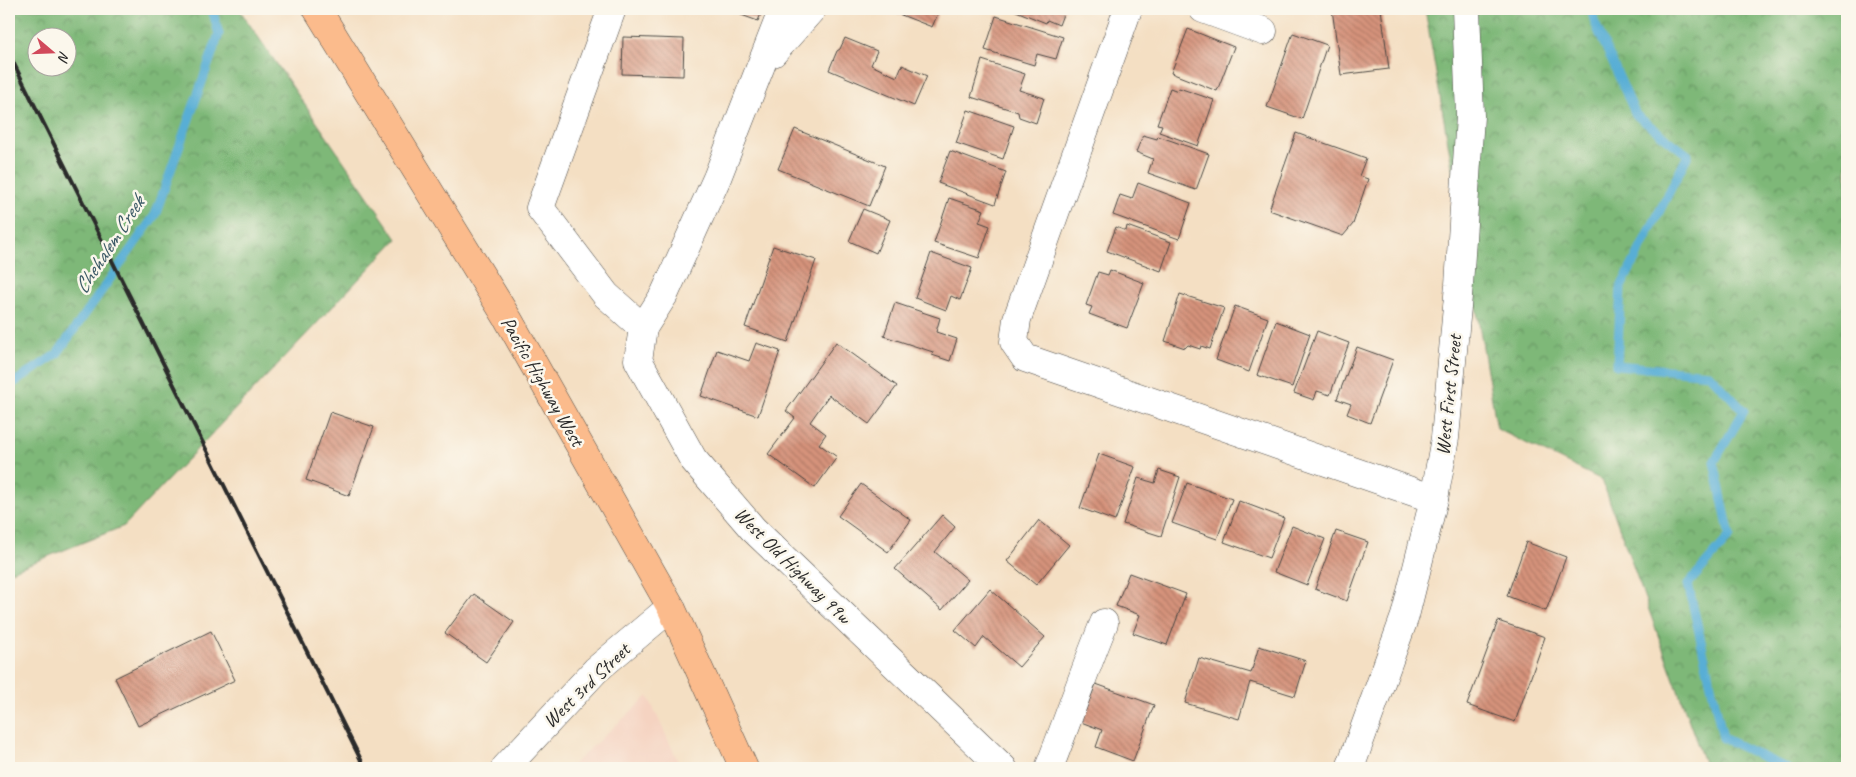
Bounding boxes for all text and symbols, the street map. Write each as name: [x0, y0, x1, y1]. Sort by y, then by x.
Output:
north arrow: [28, 28, 78, 78]
text: N: [54, 49, 73, 65]
water label: Chehalem Creek: [68, 188, 152, 298]
street label: Pacific Highway West: [495, 312, 591, 453]
street label: West First Street: [1430, 331, 1467, 456]
street label: West Old Highway 99w: [729, 502, 858, 630]
street label: West 3rd Street: [538, 636, 637, 733]

